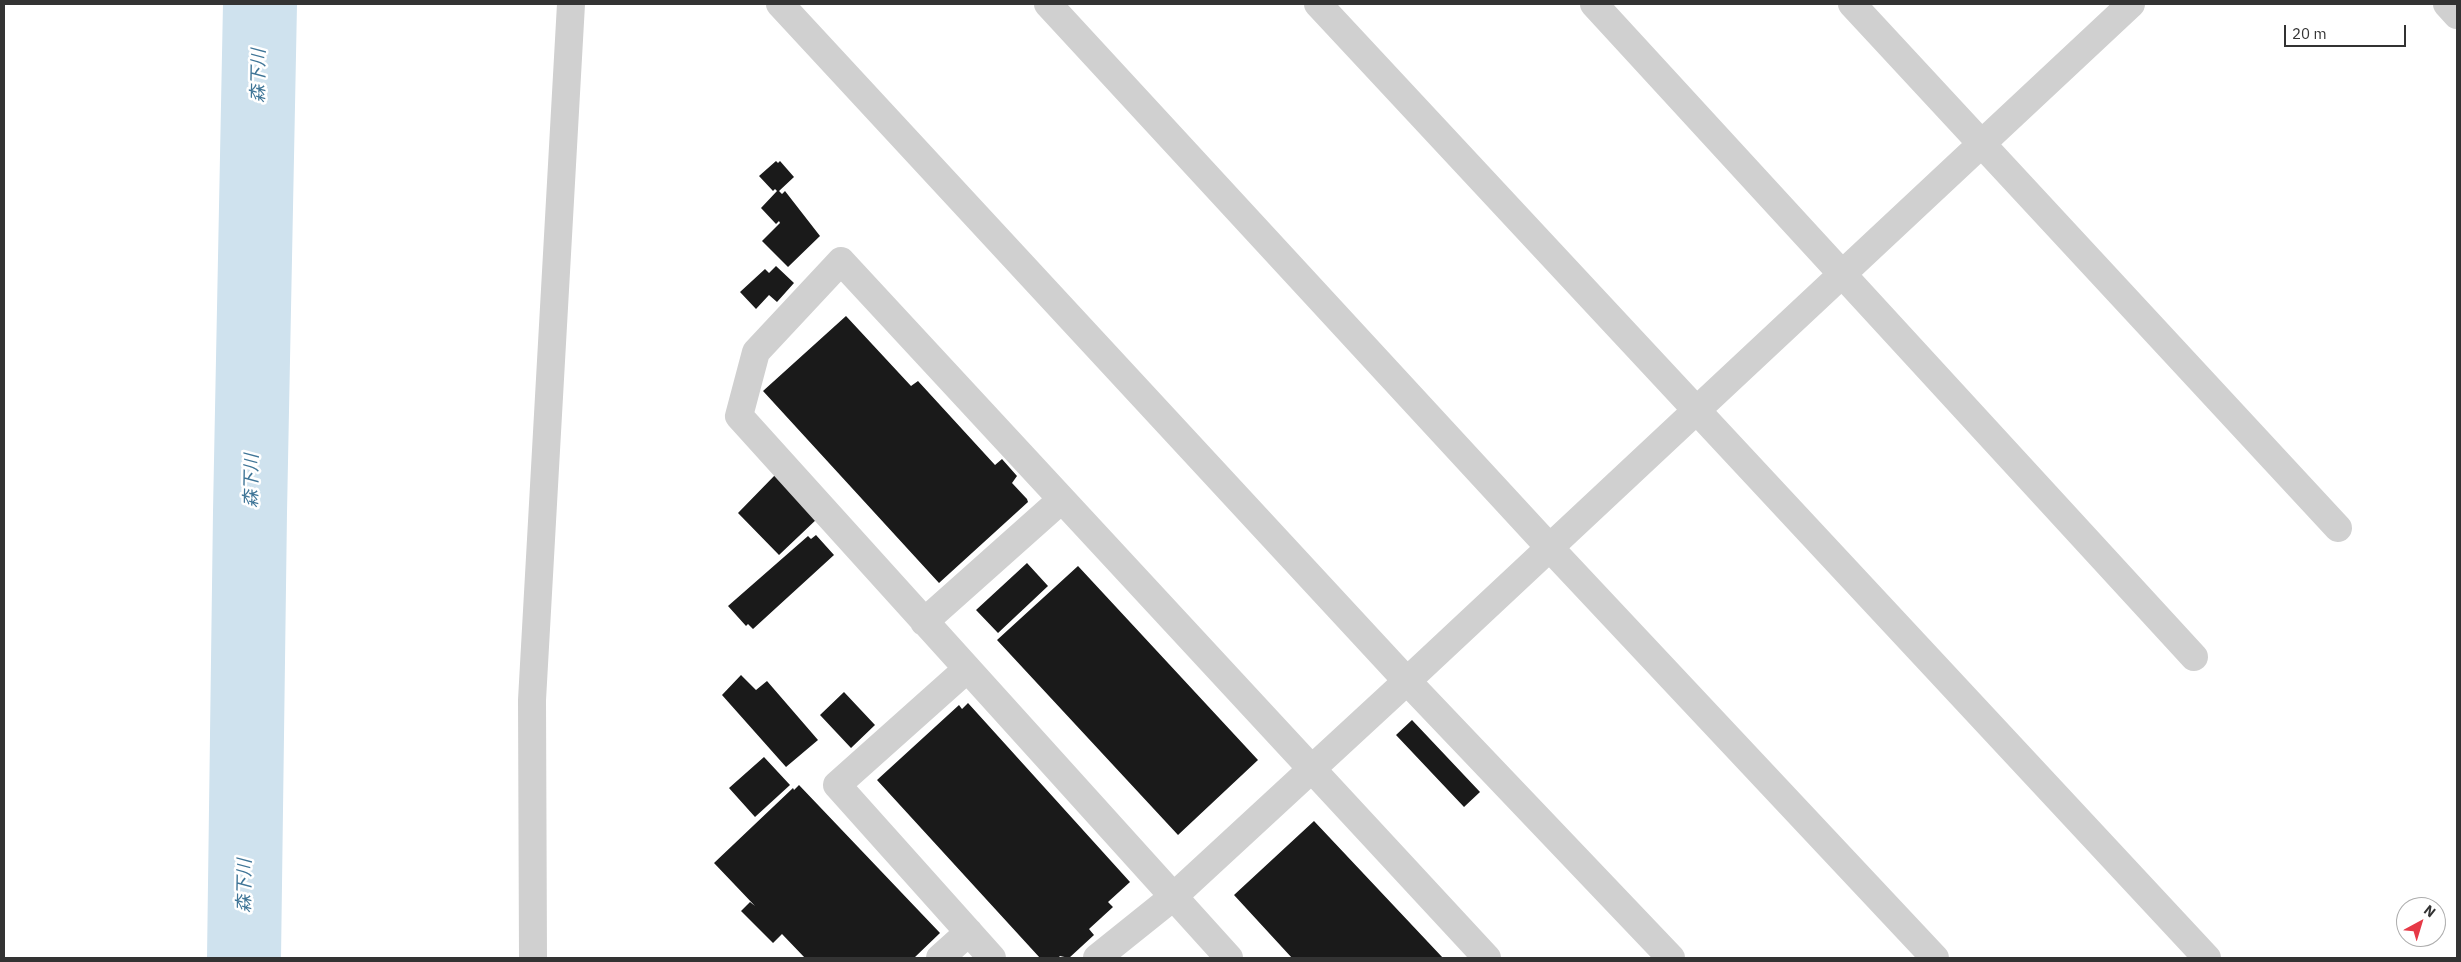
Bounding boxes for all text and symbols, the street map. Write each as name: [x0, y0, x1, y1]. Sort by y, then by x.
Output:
scale bar: [2286, 15, 2408, 47]
text: 20 m: [2292, 24, 2327, 43]
water label: 森下川: [248, 49, 270, 103]
water label: 森下川: [241, 454, 263, 508]
water label: 森下川: [234, 859, 256, 913]
north arrow: [2396, 897, 2446, 947]
text: N: [2420, 901, 2439, 921]

